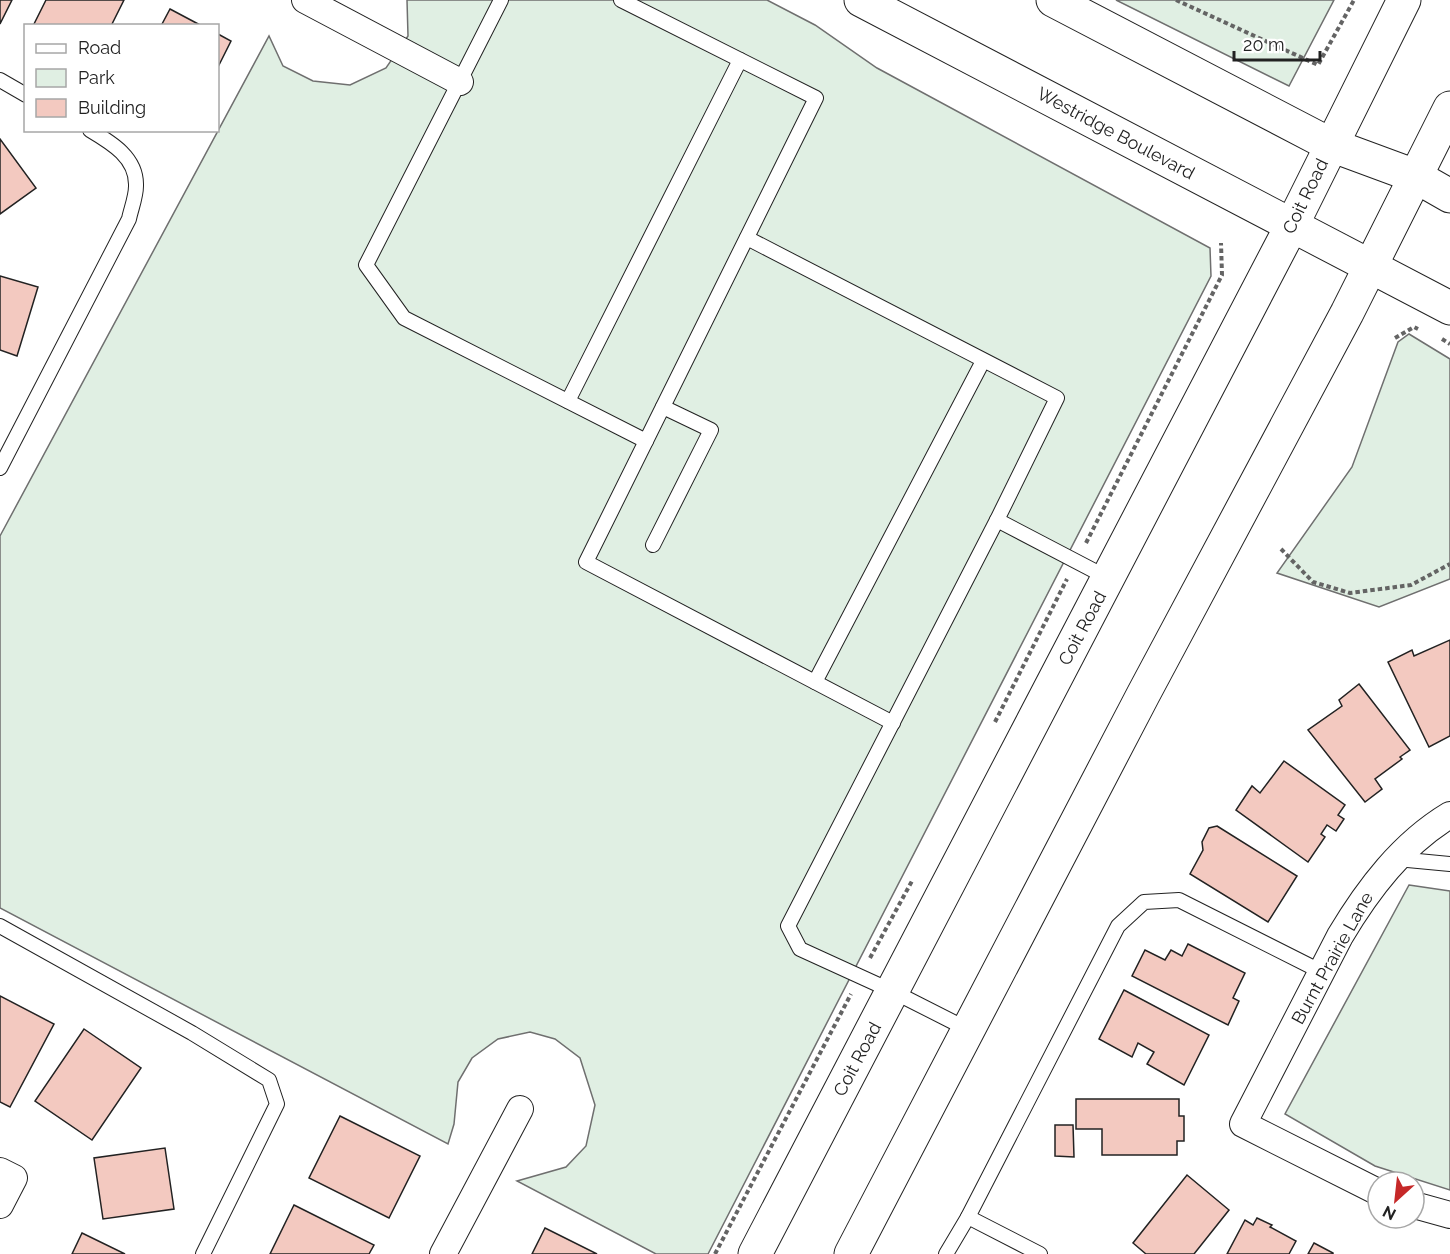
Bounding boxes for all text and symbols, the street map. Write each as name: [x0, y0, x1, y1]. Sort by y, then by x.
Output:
legend: [24, 24, 219, 132]
scale bar: [1234, 24, 1320, 62]
text: 20 m: [1243, 34, 1285, 55]
text: Road: [78, 37, 121, 58]
text: Park: [78, 67, 115, 88]
street label: Westridge Boulevard: [1034, 82, 1198, 184]
text: Building: [78, 97, 146, 118]
street label: Coit Road: [1278, 155, 1332, 237]
street label: Coit Road: [1054, 587, 1110, 669]
street label: Burnt Prairie Lane: [1287, 888, 1377, 1028]
street label: Coit Road: [829, 1018, 885, 1100]
north arrow: [1366, 1170, 1426, 1230]
text: N: [1380, 1202, 1399, 1224]

